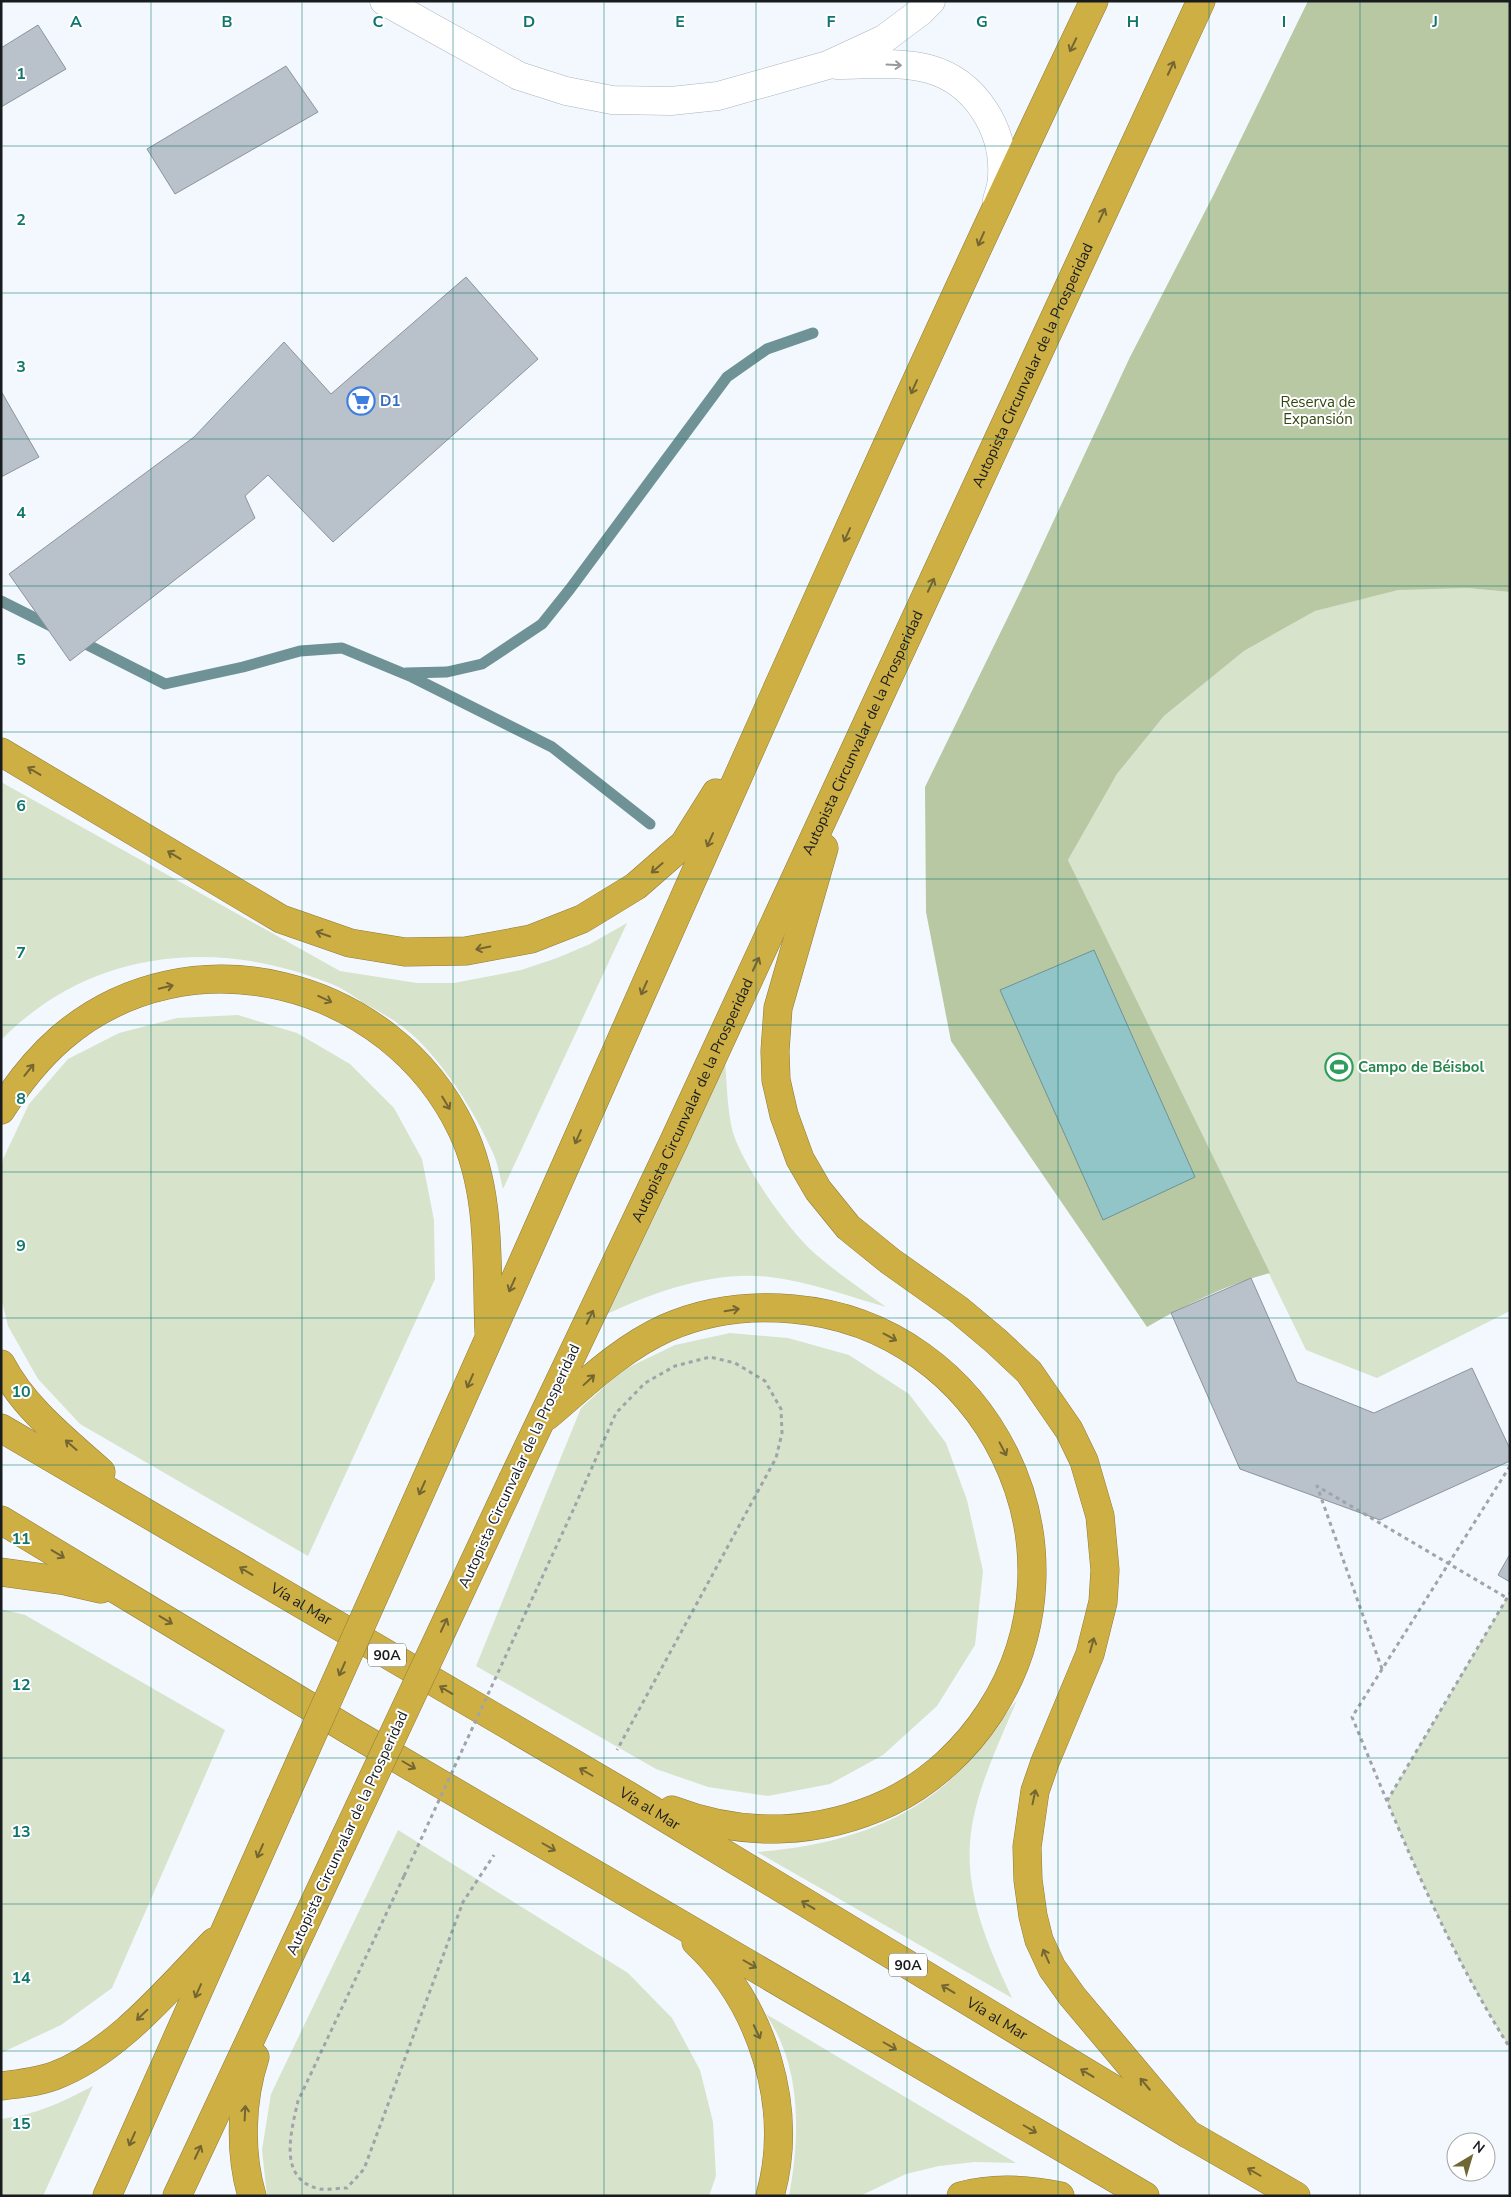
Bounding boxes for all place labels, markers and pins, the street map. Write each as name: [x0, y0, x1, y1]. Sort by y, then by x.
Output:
supermarket icon: D1: [346, 386, 376, 416]
place label: D1: [380, 391, 400, 411]
sports icon: Campo de Béisbol: [1324, 1052, 1354, 1082]
place label: Campo de Béisbol: [1358, 1057, 1484, 1077]

